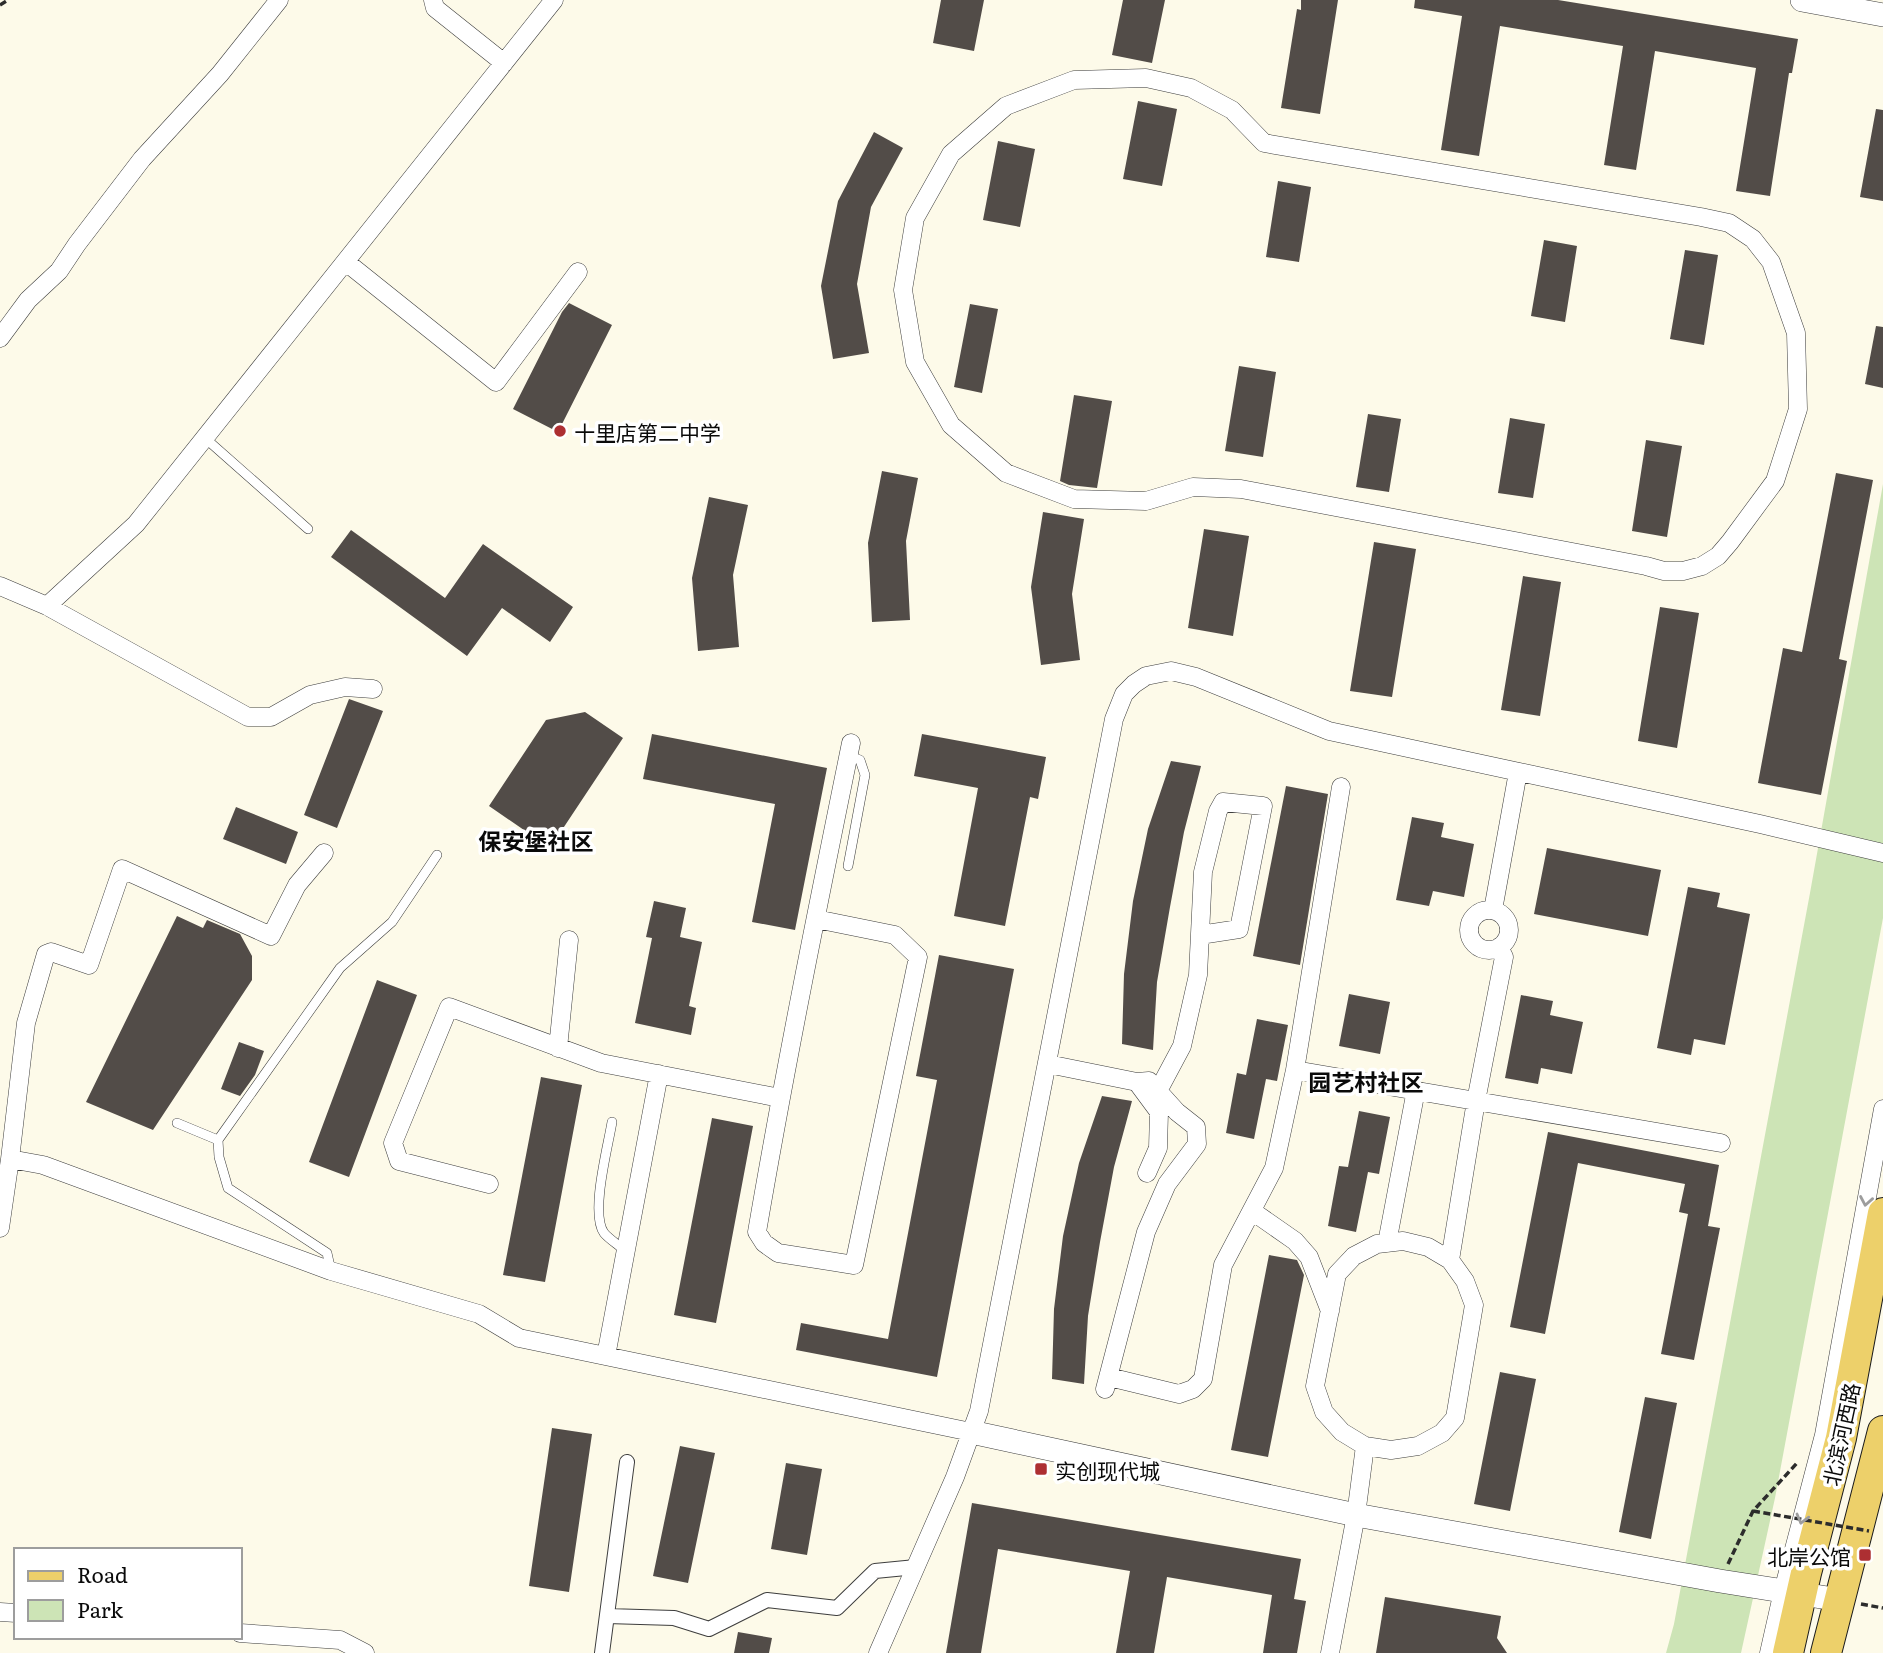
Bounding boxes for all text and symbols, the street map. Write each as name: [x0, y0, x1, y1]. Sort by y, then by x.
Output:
place label: 十里店第二中学: [574, 416, 721, 447]
marker: 十里店第二中学: [552, 423, 568, 439]
district label: 保安堡社区: [479, 823, 594, 857]
district label: 园艺村社区: [1309, 1064, 1424, 1098]
one-way arrow: [1860, 1195, 1875, 1207]
street label: 北滨河西路: [1814, 1379, 1866, 1489]
place label: 实创现代城: [1055, 1454, 1160, 1485]
marker: 实创现代城: [1033, 1461, 1049, 1477]
one-way arrow: [1795, 1513, 1810, 1525]
place label: 北岸公馆: [1767, 1540, 1851, 1571]
marker: 北岸公馆: [1857, 1547, 1873, 1563]
legend: [14, 1548, 242, 1639]
text: Road: [77, 1558, 128, 1589]
text: Park: [77, 1593, 123, 1624]

